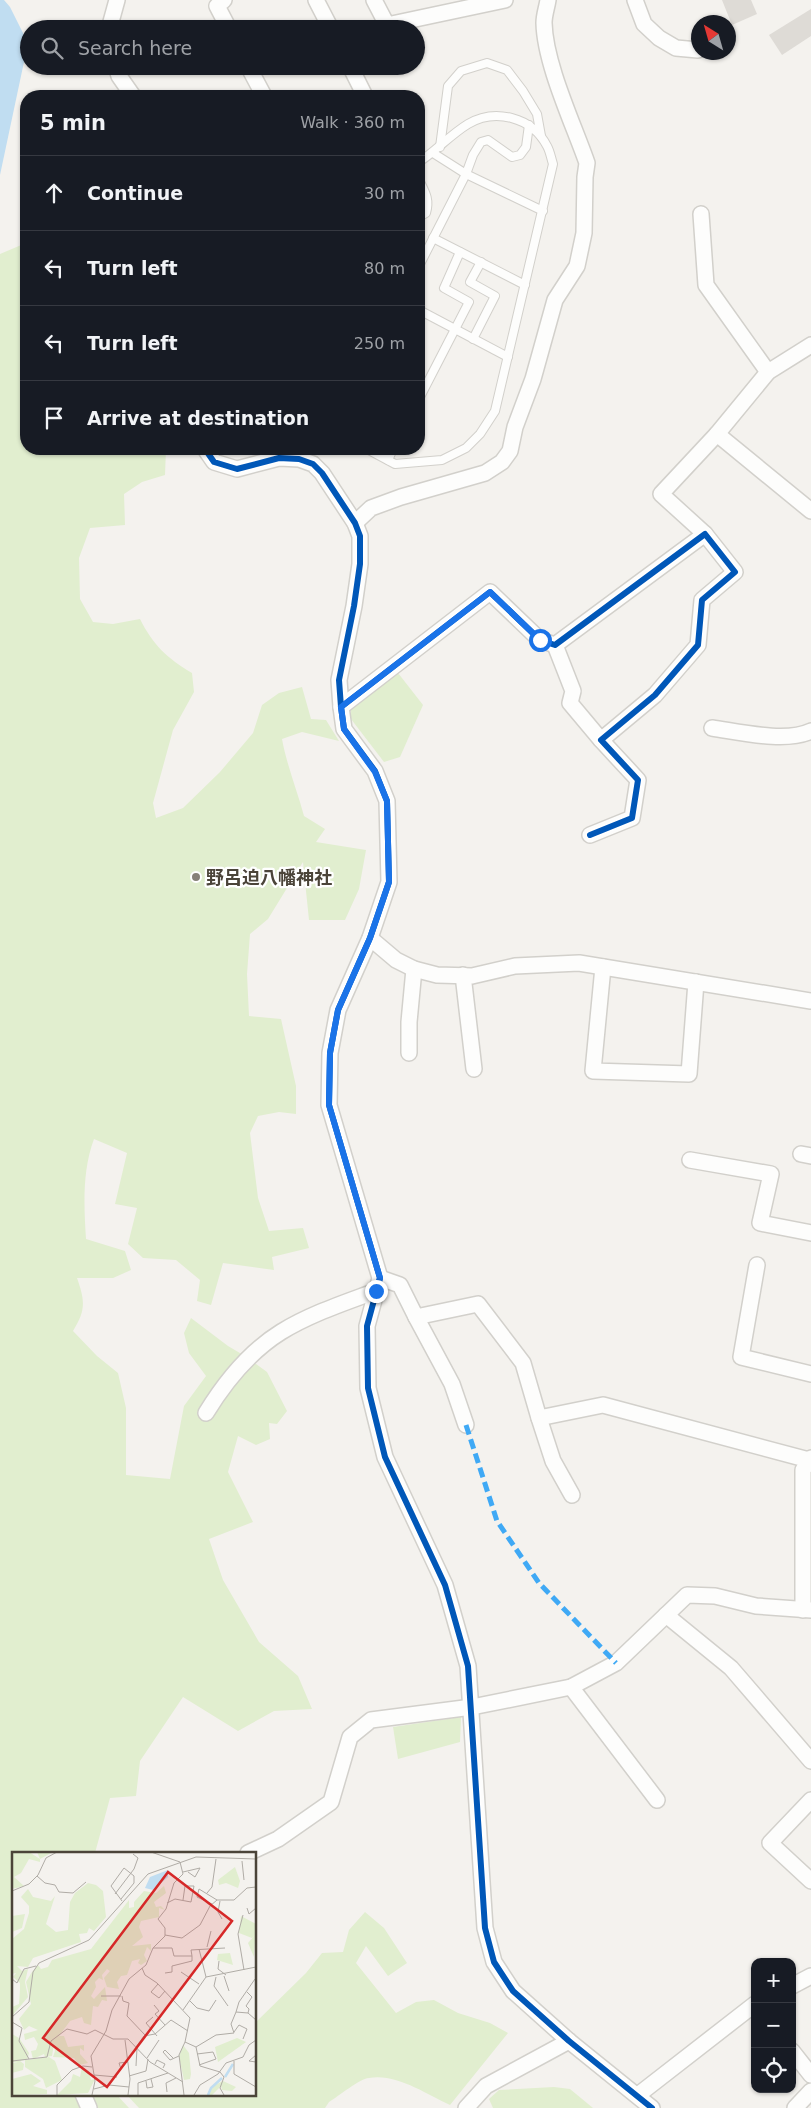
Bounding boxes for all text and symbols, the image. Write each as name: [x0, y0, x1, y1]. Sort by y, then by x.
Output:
north arrow: [691, 15, 736, 60]
search box: [20, 20, 425, 75]
icon: search: [38, 34, 66, 62]
text: Search here: [78, 37, 192, 59]
text: 5 min: [40, 111, 106, 135]
text: Walk · 360 m: [300, 113, 405, 132]
icon: ahead: [40, 179, 68, 207]
text: Continue: [87, 182, 183, 204]
text: 30 m: [364, 184, 405, 203]
icon: left: [40, 254, 68, 282]
text: Turn left: [87, 257, 178, 279]
text: 80 m: [364, 259, 405, 278]
icon: left: [40, 329, 68, 357]
text: Turn left: [87, 332, 178, 354]
text: 250 m: [354, 334, 405, 353]
icon: arrive: [40, 404, 68, 432]
text: Arrive at destination: [87, 407, 309, 429]
route start: [529, 629, 552, 652]
place label: 野呂迫八幡神社: [206, 867, 332, 888]
marker: 野呂迫八幡神社: [190, 871, 202, 883]
route end: [365, 1280, 388, 1303]
inset map: [12, 1852, 256, 2096]
map controls: [751, 1958, 796, 2093]
button: +: [751, 1958, 796, 2003]
button: −: [751, 2003, 796, 2048]
button: locate: [751, 2048, 796, 2093]

